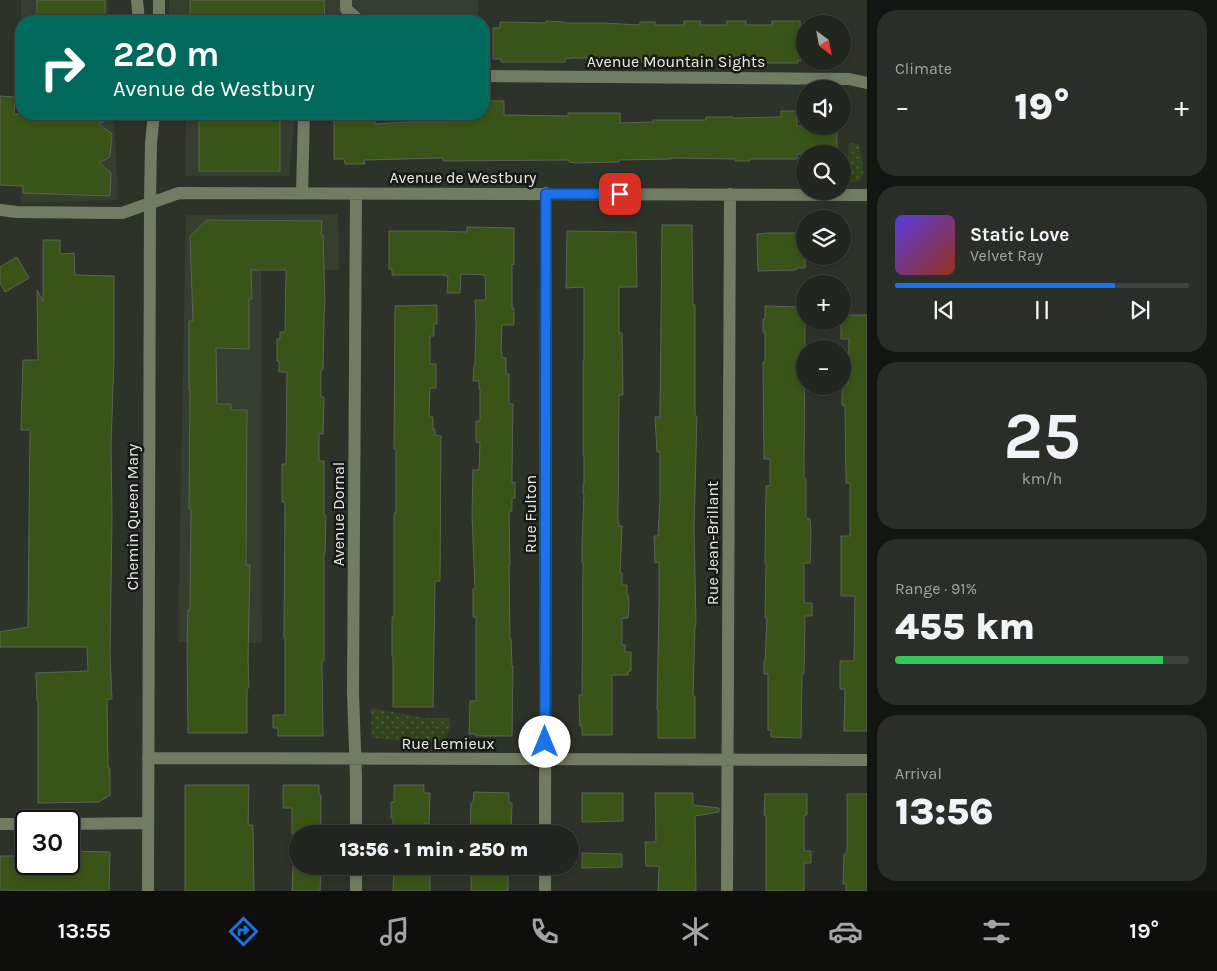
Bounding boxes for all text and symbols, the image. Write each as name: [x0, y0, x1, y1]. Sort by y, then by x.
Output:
north arrow: [796, 15, 851, 70]
map controls: [796, 15, 851, 395]
text: 220 m: [113, 34, 220, 75]
icon: right: [30, 35, 95, 100]
street label: Avenue Mountain Sights: [587, 52, 765, 71]
text: Climate: [895, 59, 952, 78]
text: Avenue de Westbury: [113, 76, 315, 102]
button: sound: [796, 80, 851, 135]
text: 19°: [1014, 84, 1070, 129]
text: −: [895, 90, 910, 123]
text: +: [1174, 90, 1189, 123]
button: search: [796, 145, 851, 200]
street label: Avenue de Westbury: [390, 168, 537, 187]
pin: [599, 173, 641, 215]
icon: arrive: [606, 180, 634, 208]
button: layers: [796, 210, 851, 265]
text: Static Love: [970, 224, 1069, 246]
text: Velvet Ray: [970, 246, 1043, 265]
button: +: [796, 275, 851, 330]
icon: previous: [930, 296, 958, 324]
icon: pause: [1028, 296, 1056, 324]
icon: next: [1126, 296, 1154, 324]
button: −: [796, 340, 851, 395]
text: 25: [1003, 398, 1081, 474]
street label: Chemin Queen Mary: [123, 443, 142, 590]
street label: Avenue Dornal: [329, 462, 348, 566]
text: km/h: [1022, 469, 1062, 488]
street label: Rue Fulton: [521, 475, 540, 553]
street label: Rue Jean-Brillant: [703, 481, 722, 605]
text: Range · 91%: [895, 579, 977, 598]
text: 455 km: [895, 604, 1035, 649]
position arrow: [518, 715, 570, 767]
street label: Rue Lemieux: [401, 734, 495, 753]
text: Arrival: [895, 764, 942, 783]
text: 13:56: [895, 789, 994, 834]
speed limit sign: 30: [15, 810, 80, 875]
text: 13:56 · 1 min · 250 m: [340, 839, 528, 861]
icon: directions: [226, 914, 261, 949]
icon: music: [377, 914, 412, 949]
icon: phone: [527, 914, 562, 949]
icon: climate: [678, 914, 713, 949]
icon: car: [828, 914, 863, 949]
icon: filters: [979, 914, 1014, 949]
text: 13:55: [58, 918, 111, 944]
text: 19°: [1129, 918, 1159, 944]

